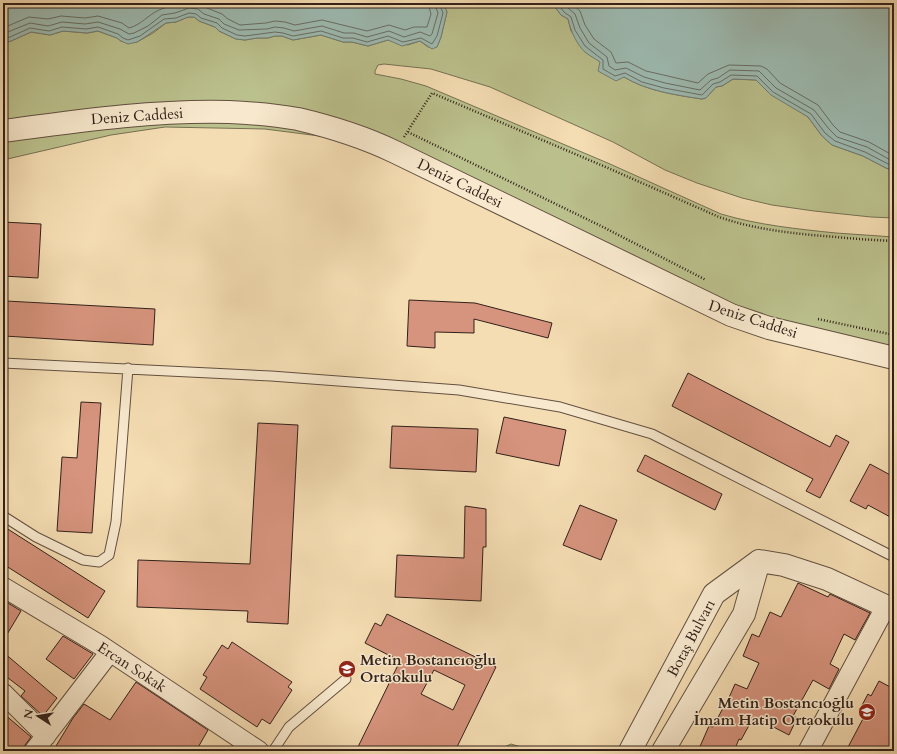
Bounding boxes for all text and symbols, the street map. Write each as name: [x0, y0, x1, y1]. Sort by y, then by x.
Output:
street label: Deniz Caddesi: [90, 103, 184, 129]
street label: Deniz Caddesi: [414, 154, 506, 212]
street label: Deniz Caddesi: [706, 295, 800, 343]
street label: Botaş Bulvarı: [662, 596, 720, 680]
street label: Ercan Sokak: [94, 637, 170, 697]
place label: Metin Bostancıoğlu Ortaokulu: [360, 650, 496, 687]
school or university icon: Metin Bostancıoğlu Ortaokulu: [337, 659, 357, 679]
place label: Metin Bostancıoğlu İmam Hatip Ortaokulu: [694, 693, 854, 730]
north arrow: [18, 696, 58, 736]
school or university icon: Metin Bostancıoğlu İmam Hatip Ortaokulu: [857, 702, 877, 722]
text: N: [20, 707, 37, 720]

